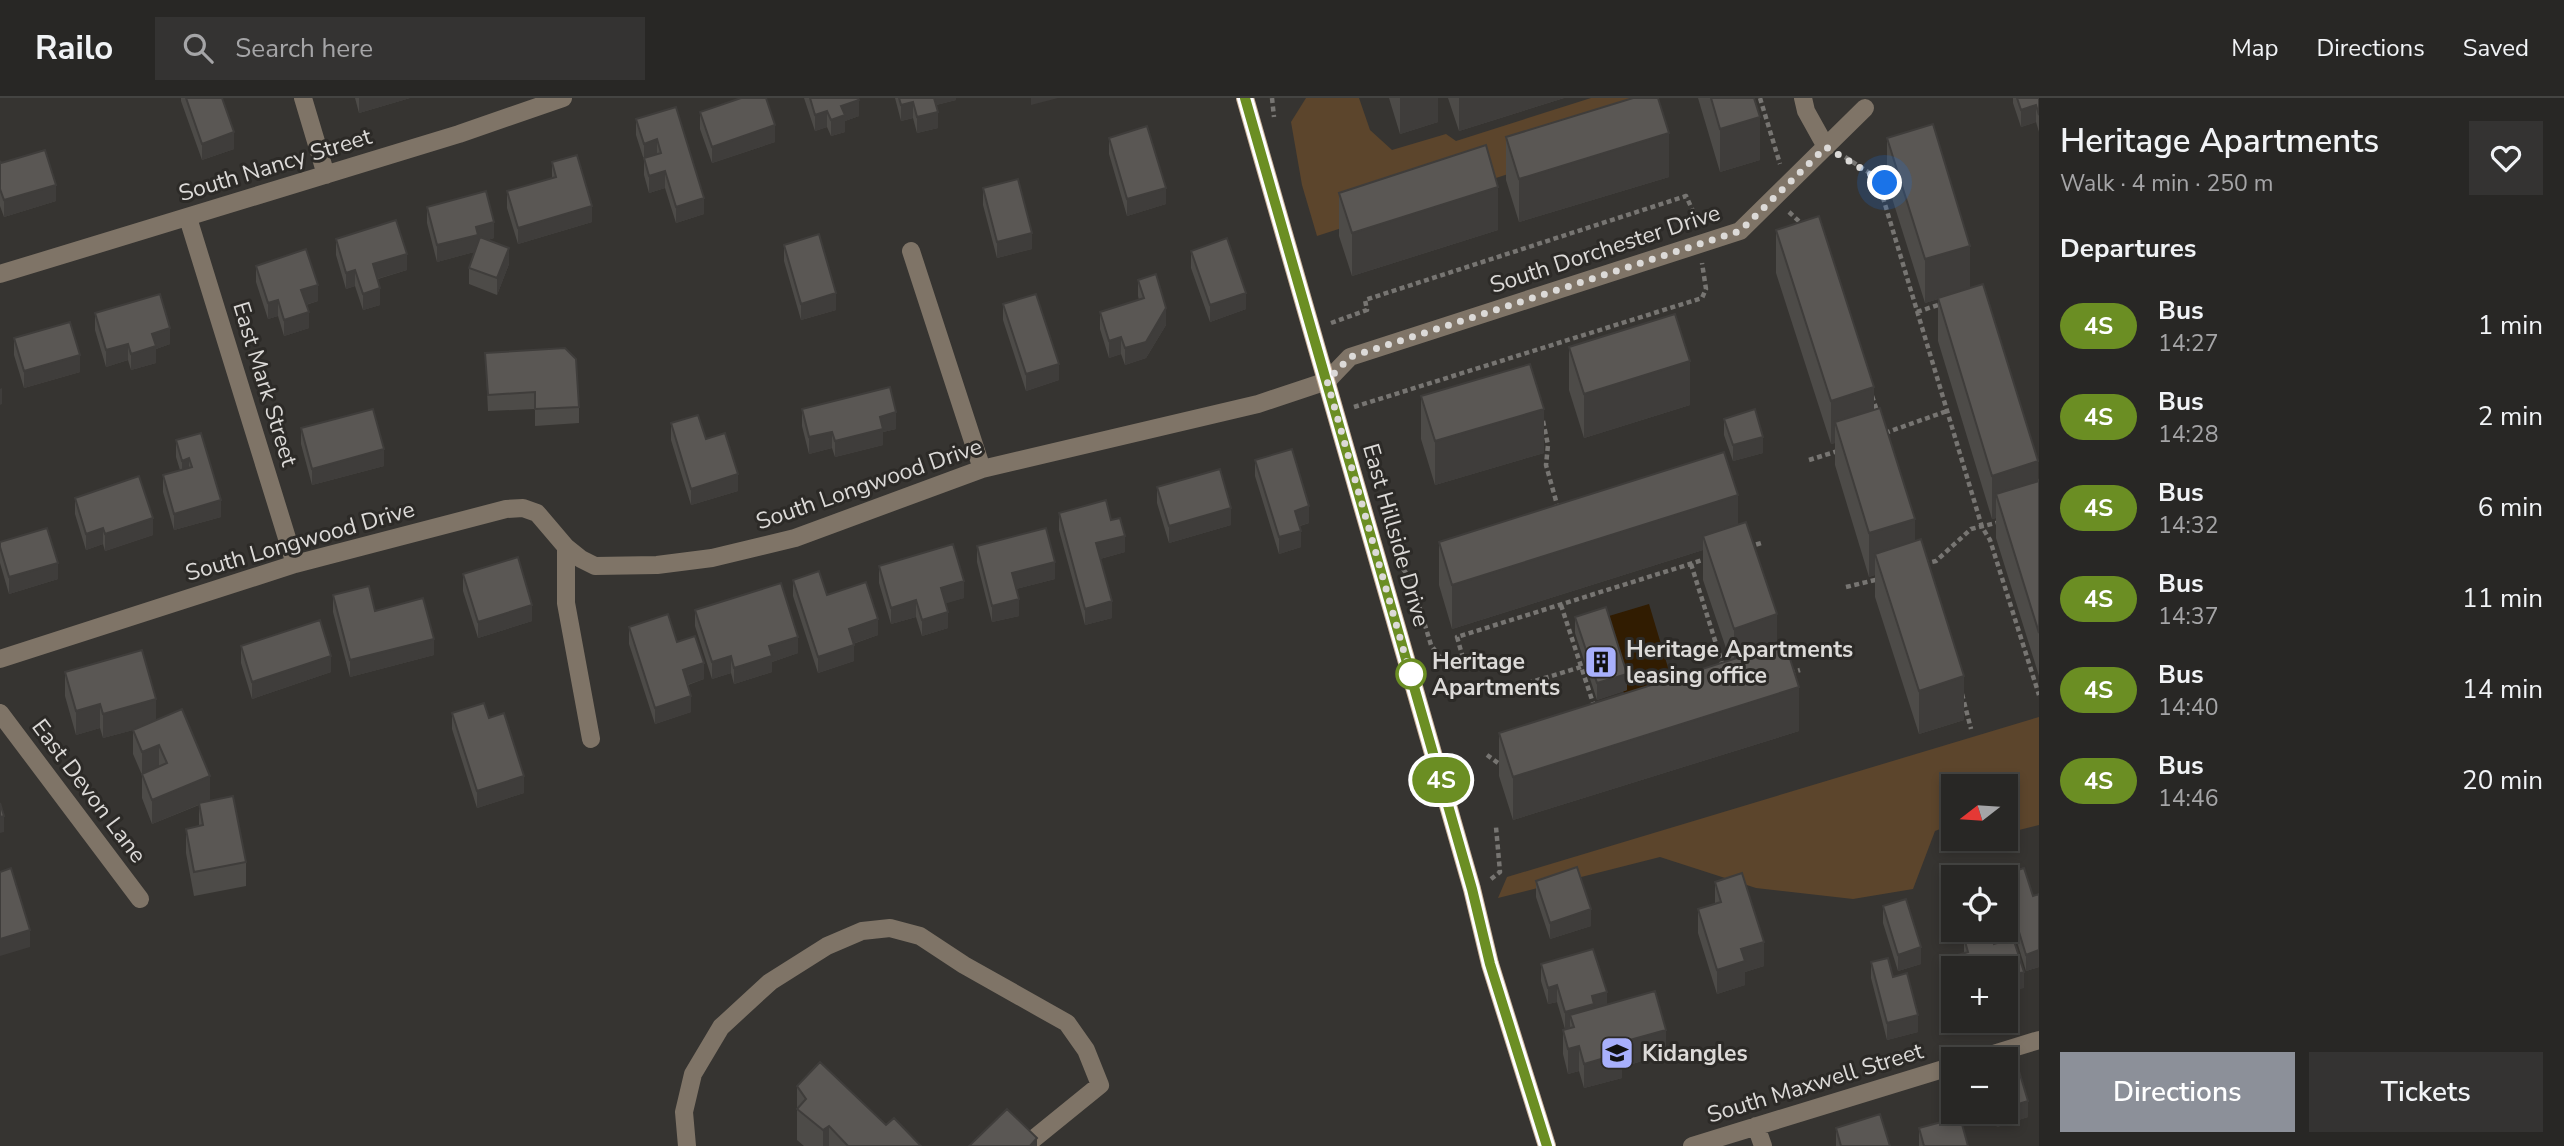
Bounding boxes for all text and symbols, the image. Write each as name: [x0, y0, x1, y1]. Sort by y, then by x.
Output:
search box: [155, 17, 645, 80]
text: Railo: [35, 26, 113, 71]
icon: search: [179, 29, 217, 67]
text: Search here: [235, 31, 373, 66]
text: Map: [2231, 32, 2278, 64]
text: Directions: [2316, 32, 2425, 64]
text: Saved: [2463, 32, 2529, 64]
text: Heritage Apartments: [2060, 119, 2379, 164]
street label: South Nancy Street: [175, 121, 376, 209]
button: heart: [2469, 121, 2543, 195]
your location: [1867, 165, 1902, 200]
text: Walk · 4 min · 250 m: [2060, 168, 2273, 199]
street label: South Dorchester Drive: [1486, 197, 1724, 301]
text: Departures: [2060, 231, 2196, 266]
text: Bus: [2158, 293, 2204, 328]
street label: East Mark Street: [225, 298, 305, 471]
text: 1 min: [2478, 308, 2543, 343]
text: 4S: [2084, 310, 2113, 342]
text: 14:27: [2158, 328, 2218, 359]
text: Bus: [2158, 384, 2204, 419]
text: 2 min: [2478, 399, 2543, 434]
text: 4S: [2084, 401, 2113, 433]
text: 14:28: [2158, 419, 2218, 450]
street label: South Longwood Drive: [752, 431, 986, 537]
street label: East Hillside Drive: [1355, 440, 1437, 630]
text: Bus: [2158, 475, 2204, 510]
text: 6 min: [2478, 490, 2543, 525]
text: 4S: [2084, 492, 2113, 524]
street label: South Longwood Drive: [182, 493, 418, 589]
text: 14:32: [2158, 510, 2218, 541]
text: Bus: [2158, 566, 2204, 601]
text: 11 min: [2462, 581, 2543, 616]
text: 4S: [2084, 583, 2113, 615]
text: 14:37: [2158, 601, 2218, 632]
place label: Heritage Apartments leasing office: [1626, 634, 1853, 691]
building icon: Heritage Apartments leasing office: [1582, 643, 1620, 681]
place label: Heritage Apartments: [1432, 646, 1560, 703]
text: Bus: [2158, 657, 2204, 692]
marker: Heritage Apartments: [1396, 659, 1426, 689]
text: 14 min: [2462, 672, 2543, 707]
text: 4S: [2084, 674, 2113, 706]
text: 14:40: [2158, 692, 2218, 723]
street label: East Devon Lane: [25, 713, 153, 869]
text: Bus: [2158, 748, 2204, 783]
line badge: 4S: [1410, 757, 1472, 803]
text: 20 min: [2462, 763, 2543, 798]
text: 4S: [1426, 764, 1456, 796]
text: 4S: [2084, 765, 2113, 797]
north arrow: [1941, 774, 2018, 850]
map controls: [1941, 774, 2018, 1124]
text: 14:46: [2158, 783, 2218, 814]
button: locate: [1941, 865, 2018, 942]
button: +: [1941, 956, 2018, 1033]
school or university icon: Kidangles: [1598, 1034, 1636, 1072]
street label: South Maxwell Street: [1703, 1035, 1928, 1131]
place label: Kidangles: [1642, 1038, 1748, 1069]
button: −: [1941, 1047, 2018, 1124]
button: Directions: [2060, 1052, 2295, 1132]
button: Tickets: [2309, 1052, 2543, 1132]

